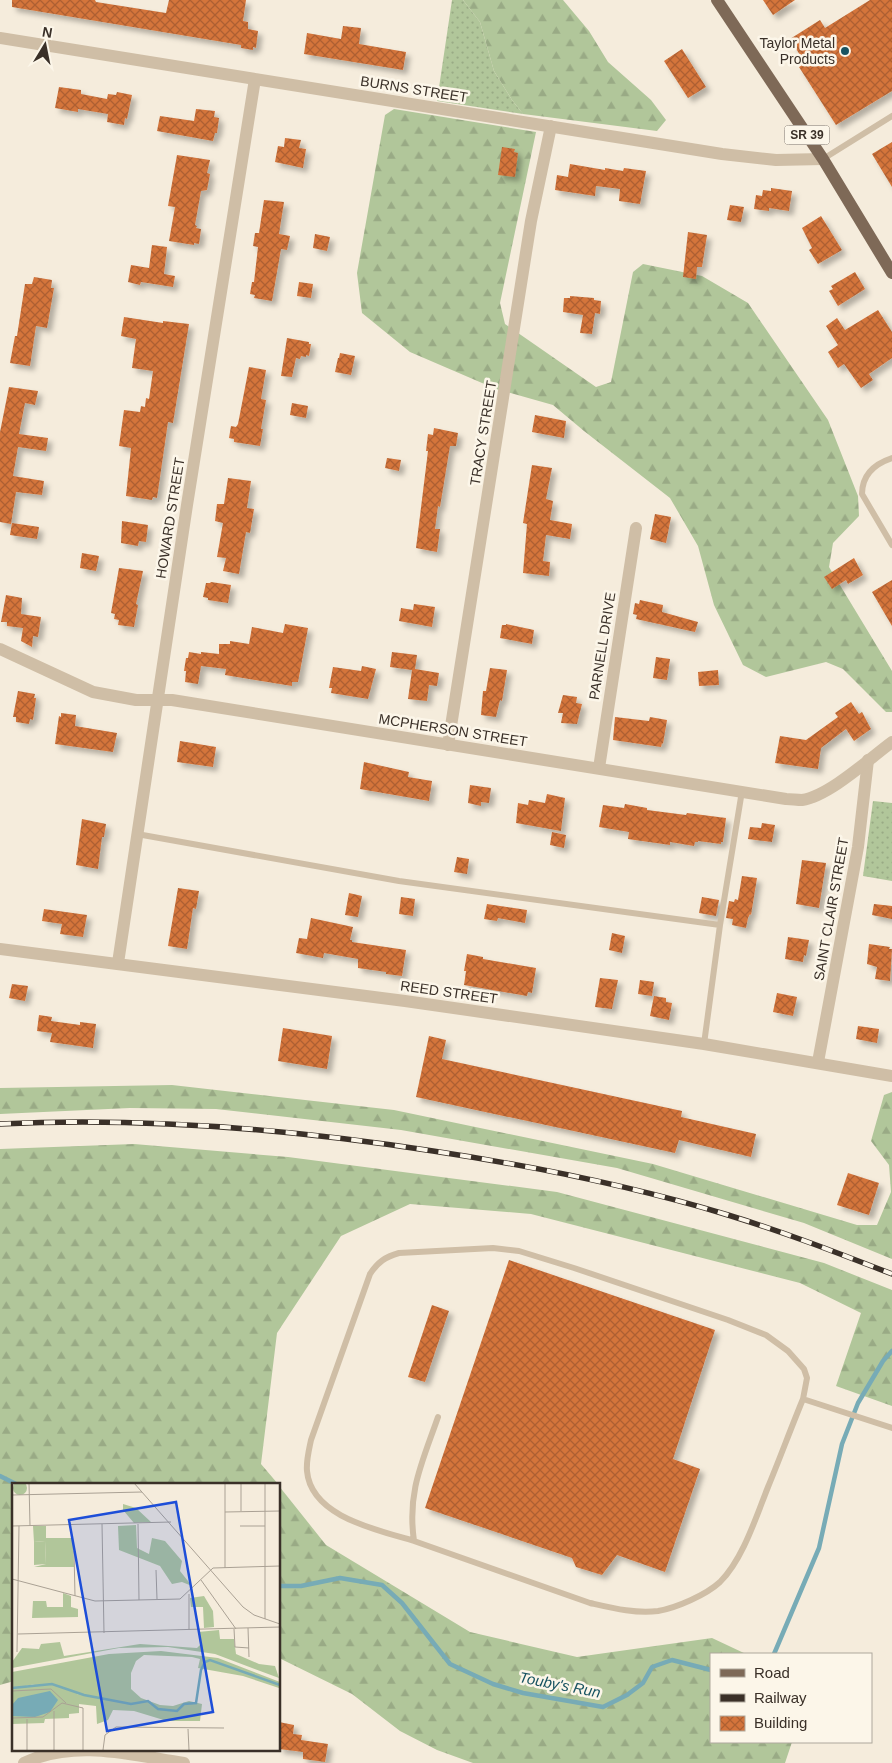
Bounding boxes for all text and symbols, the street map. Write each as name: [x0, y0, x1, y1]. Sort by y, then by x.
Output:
north arrow: [20, 20, 70, 70]
text: N: [41, 23, 54, 41]
place label: Taylor Metal Products: [760, 35, 835, 67]
marker: Taylor Metal Products: [839, 45, 851, 57]
street label: BURNS STREET: [359, 73, 469, 105]
road number: SR 39: [784, 126, 830, 144]
street label: TRACY STREET: [467, 379, 499, 487]
street label: HOWARD STREET: [153, 456, 188, 580]
street label: PARNELL DRIVE: [586, 591, 618, 701]
street label: MCPHERSON STREET: [378, 710, 529, 750]
street label: SAINT CLAIR STREET: [811, 836, 852, 982]
street label: REED STREET: [399, 977, 499, 1007]
inset map: [12, 1483, 280, 1750]
legend: [710, 1653, 872, 1743]
text: Road: [754, 1664, 790, 1681]
water label: Touby's Run: [518, 1668, 602, 1701]
text: Railway: [754, 1689, 807, 1706]
text: Building: [754, 1714, 807, 1731]

